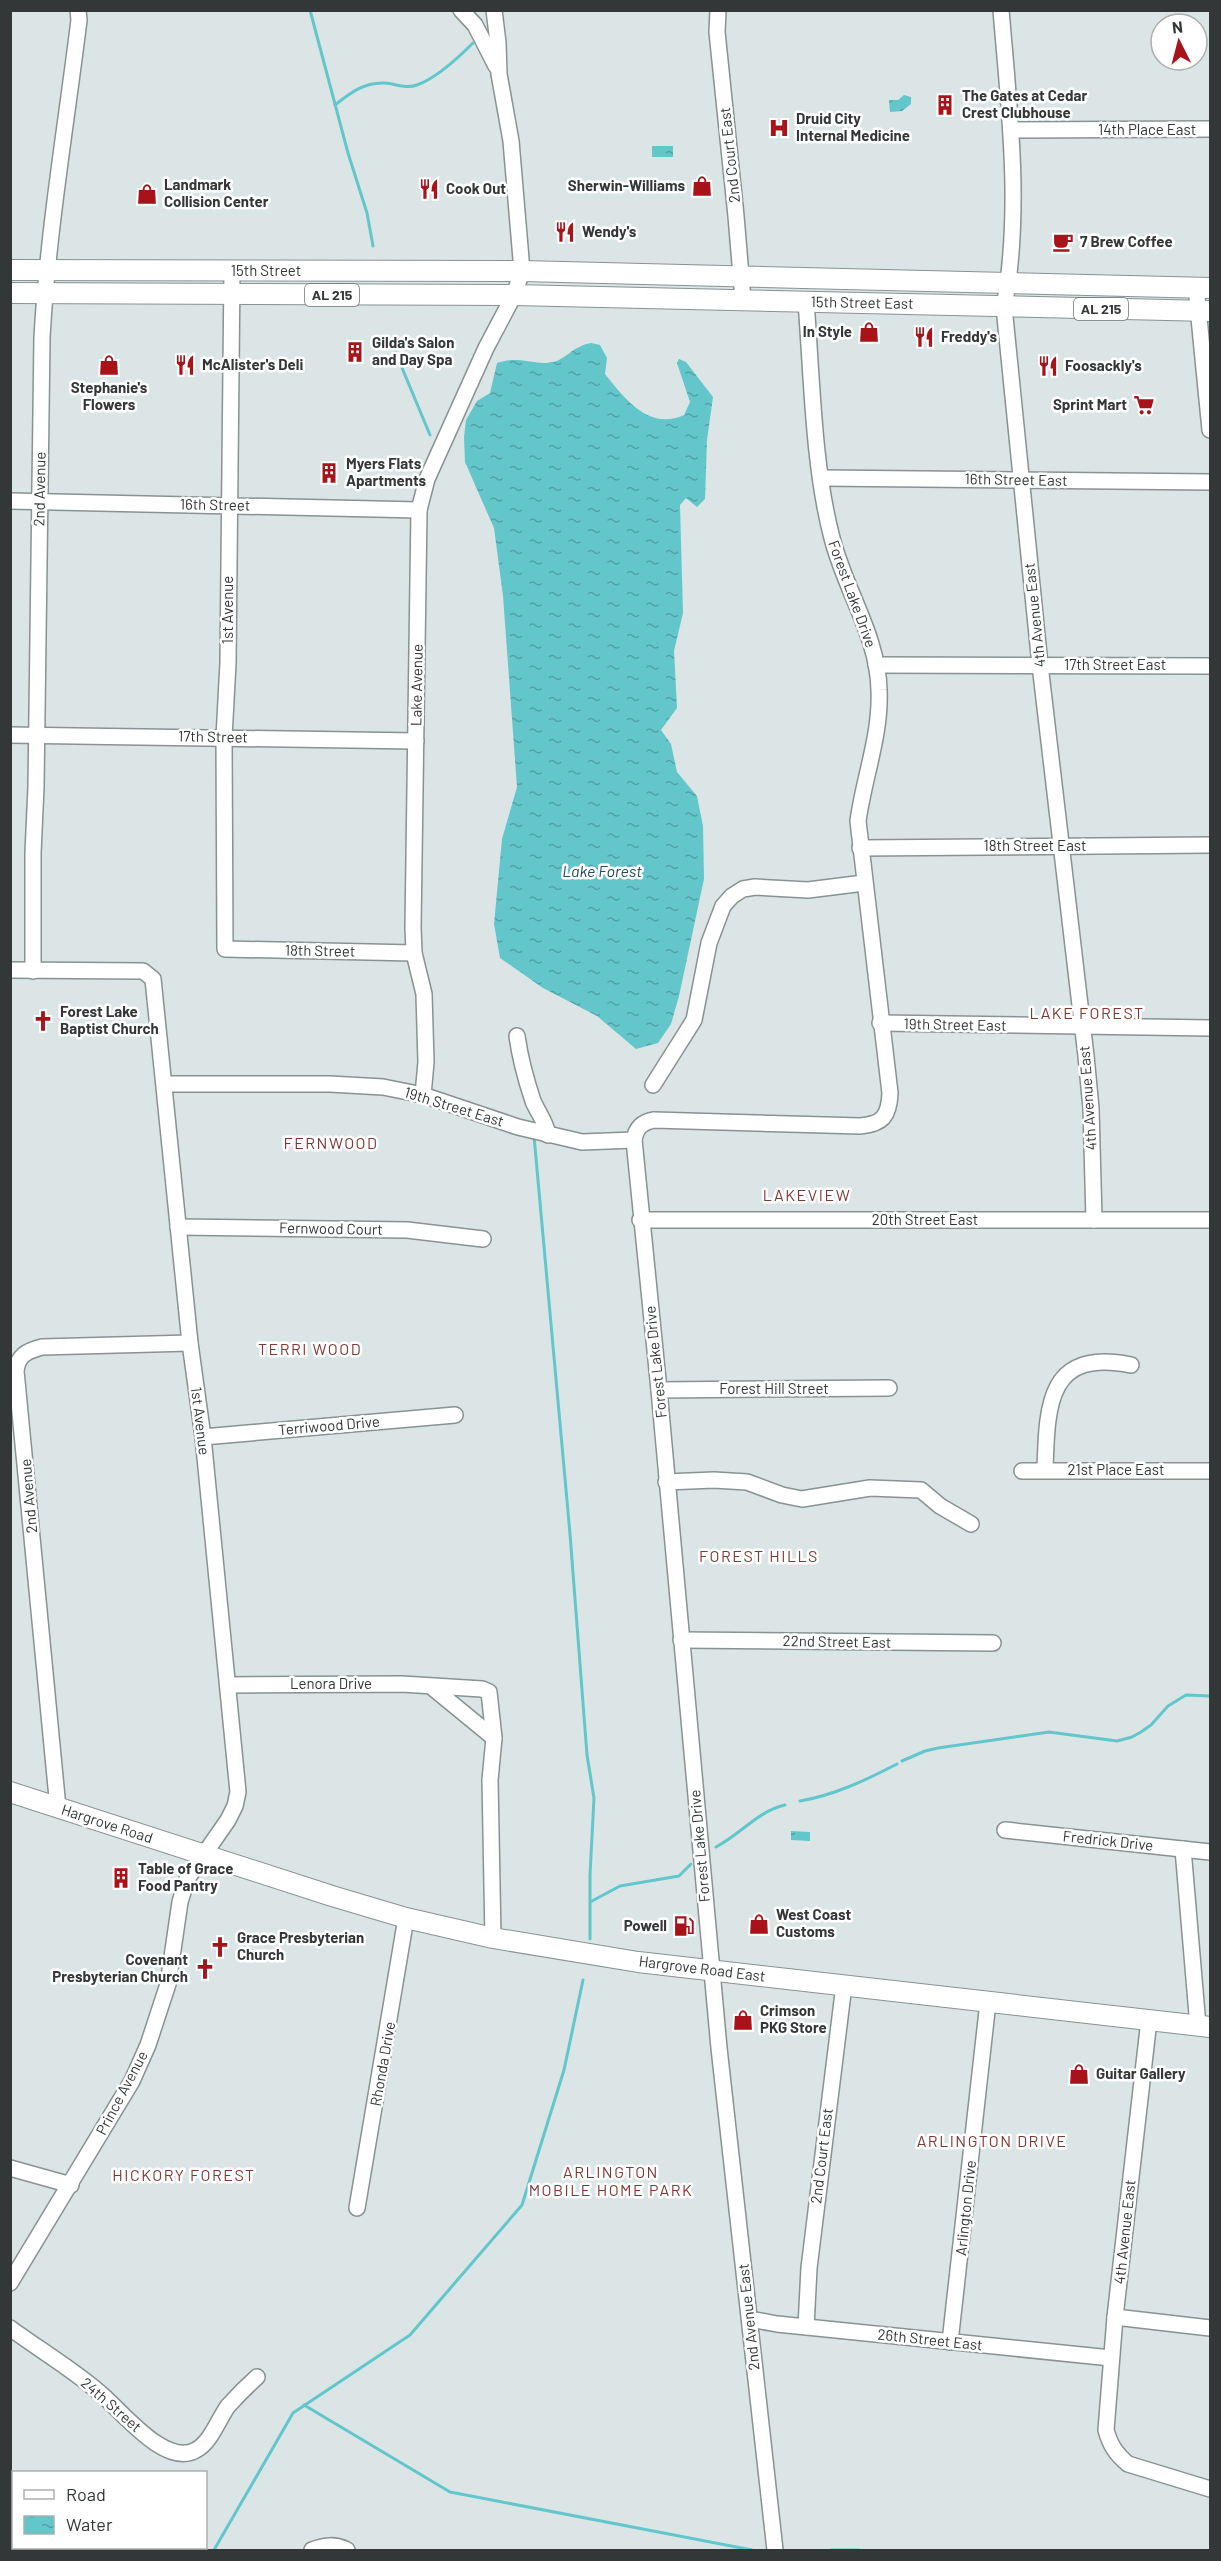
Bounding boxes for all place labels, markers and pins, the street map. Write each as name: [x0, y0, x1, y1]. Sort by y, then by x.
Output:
place label: The Gates at Cedar Crest Clubhouse: [962, 86, 1087, 121]
building icon: The Gates at Cedar Crest Clubhouse: [933, 93, 957, 117]
place label: Druid City Internal Medicine: [796, 109, 910, 144]
hospital icon: Druid City Internal Medicine: [767, 116, 791, 140]
shop icon: Sherwin-Williams: [690, 174, 714, 198]
place label: Landmark Collision Center: [164, 175, 269, 210]
place label: Sherwin-Williams: [568, 176, 685, 194]
restaurant icon: Cook Out: [417, 177, 441, 201]
place label: Cook Out: [446, 179, 506, 197]
shop icon: Landmark Collision Center: [135, 182, 159, 206]
restaurant icon: Wendy's: [553, 220, 577, 244]
place label: Wendy's: [582, 222, 637, 240]
cafe icon: 7 Brew Coffee: [1051, 230, 1075, 254]
place label: 7 Brew Coffee: [1080, 232, 1173, 250]
shop icon: In Style: [857, 320, 881, 344]
place label: In Style: [803, 322, 852, 340]
restaurant icon: Freddy's: [912, 325, 936, 349]
place label: Freddy's: [941, 327, 997, 345]
place label: Gilda's Salon and Day Spa: [372, 333, 454, 368]
building icon: Gilda's Salon and Day Spa: [343, 340, 367, 364]
shop icon: Stephanie's Flowers: [97, 353, 121, 377]
restaurant icon: McAlister's Deli: [173, 353, 197, 377]
restaurant icon: Foosackly's: [1036, 354, 1060, 378]
place label: McAlister's Deli: [202, 355, 303, 373]
place label: Foosackly's: [1065, 356, 1142, 374]
place label: Stephanie's Flowers: [71, 378, 148, 413]
supermarket icon: Sprint Mart: [1132, 393, 1156, 417]
place label: Sprint Mart: [1053, 395, 1127, 413]
place label: Myers Flats Apartments: [346, 454, 427, 489]
building icon: Myers Flats Apartments: [317, 461, 341, 485]
place label: Forest Lake Baptist Church: [60, 1002, 159, 1037]
church icon: Forest Lake Baptist Church: [31, 1009, 55, 1033]
place label: Table of Grace Food Pantry: [138, 1859, 233, 1894]
building icon: Table of Grace Food Pantry: [109, 1866, 133, 1890]
place label: West Coast Customs: [776, 1905, 851, 1940]
shop icon: West Coast Customs: [747, 1912, 771, 1936]
fuel station icon: Powell: [672, 1914, 696, 1938]
place label: Powell: [624, 1916, 667, 1934]
place label: Grace Presbyterian Church: [237, 1928, 364, 1963]
church icon: Grace Presbyterian Church: [208, 1935, 232, 1959]
place label: Covenant Presbyterian Church: [52, 1950, 188, 1985]
church icon: Covenant Presbyterian Church: [193, 1957, 217, 1981]
place label: Crimson PKG Store: [760, 2001, 827, 2036]
shop icon: Crimson PKG Store: [731, 2008, 755, 2032]
shop icon: Guitar Gallery: [1067, 2062, 1091, 2086]
place label: Guitar Gallery: [1096, 2064, 1186, 2082]

